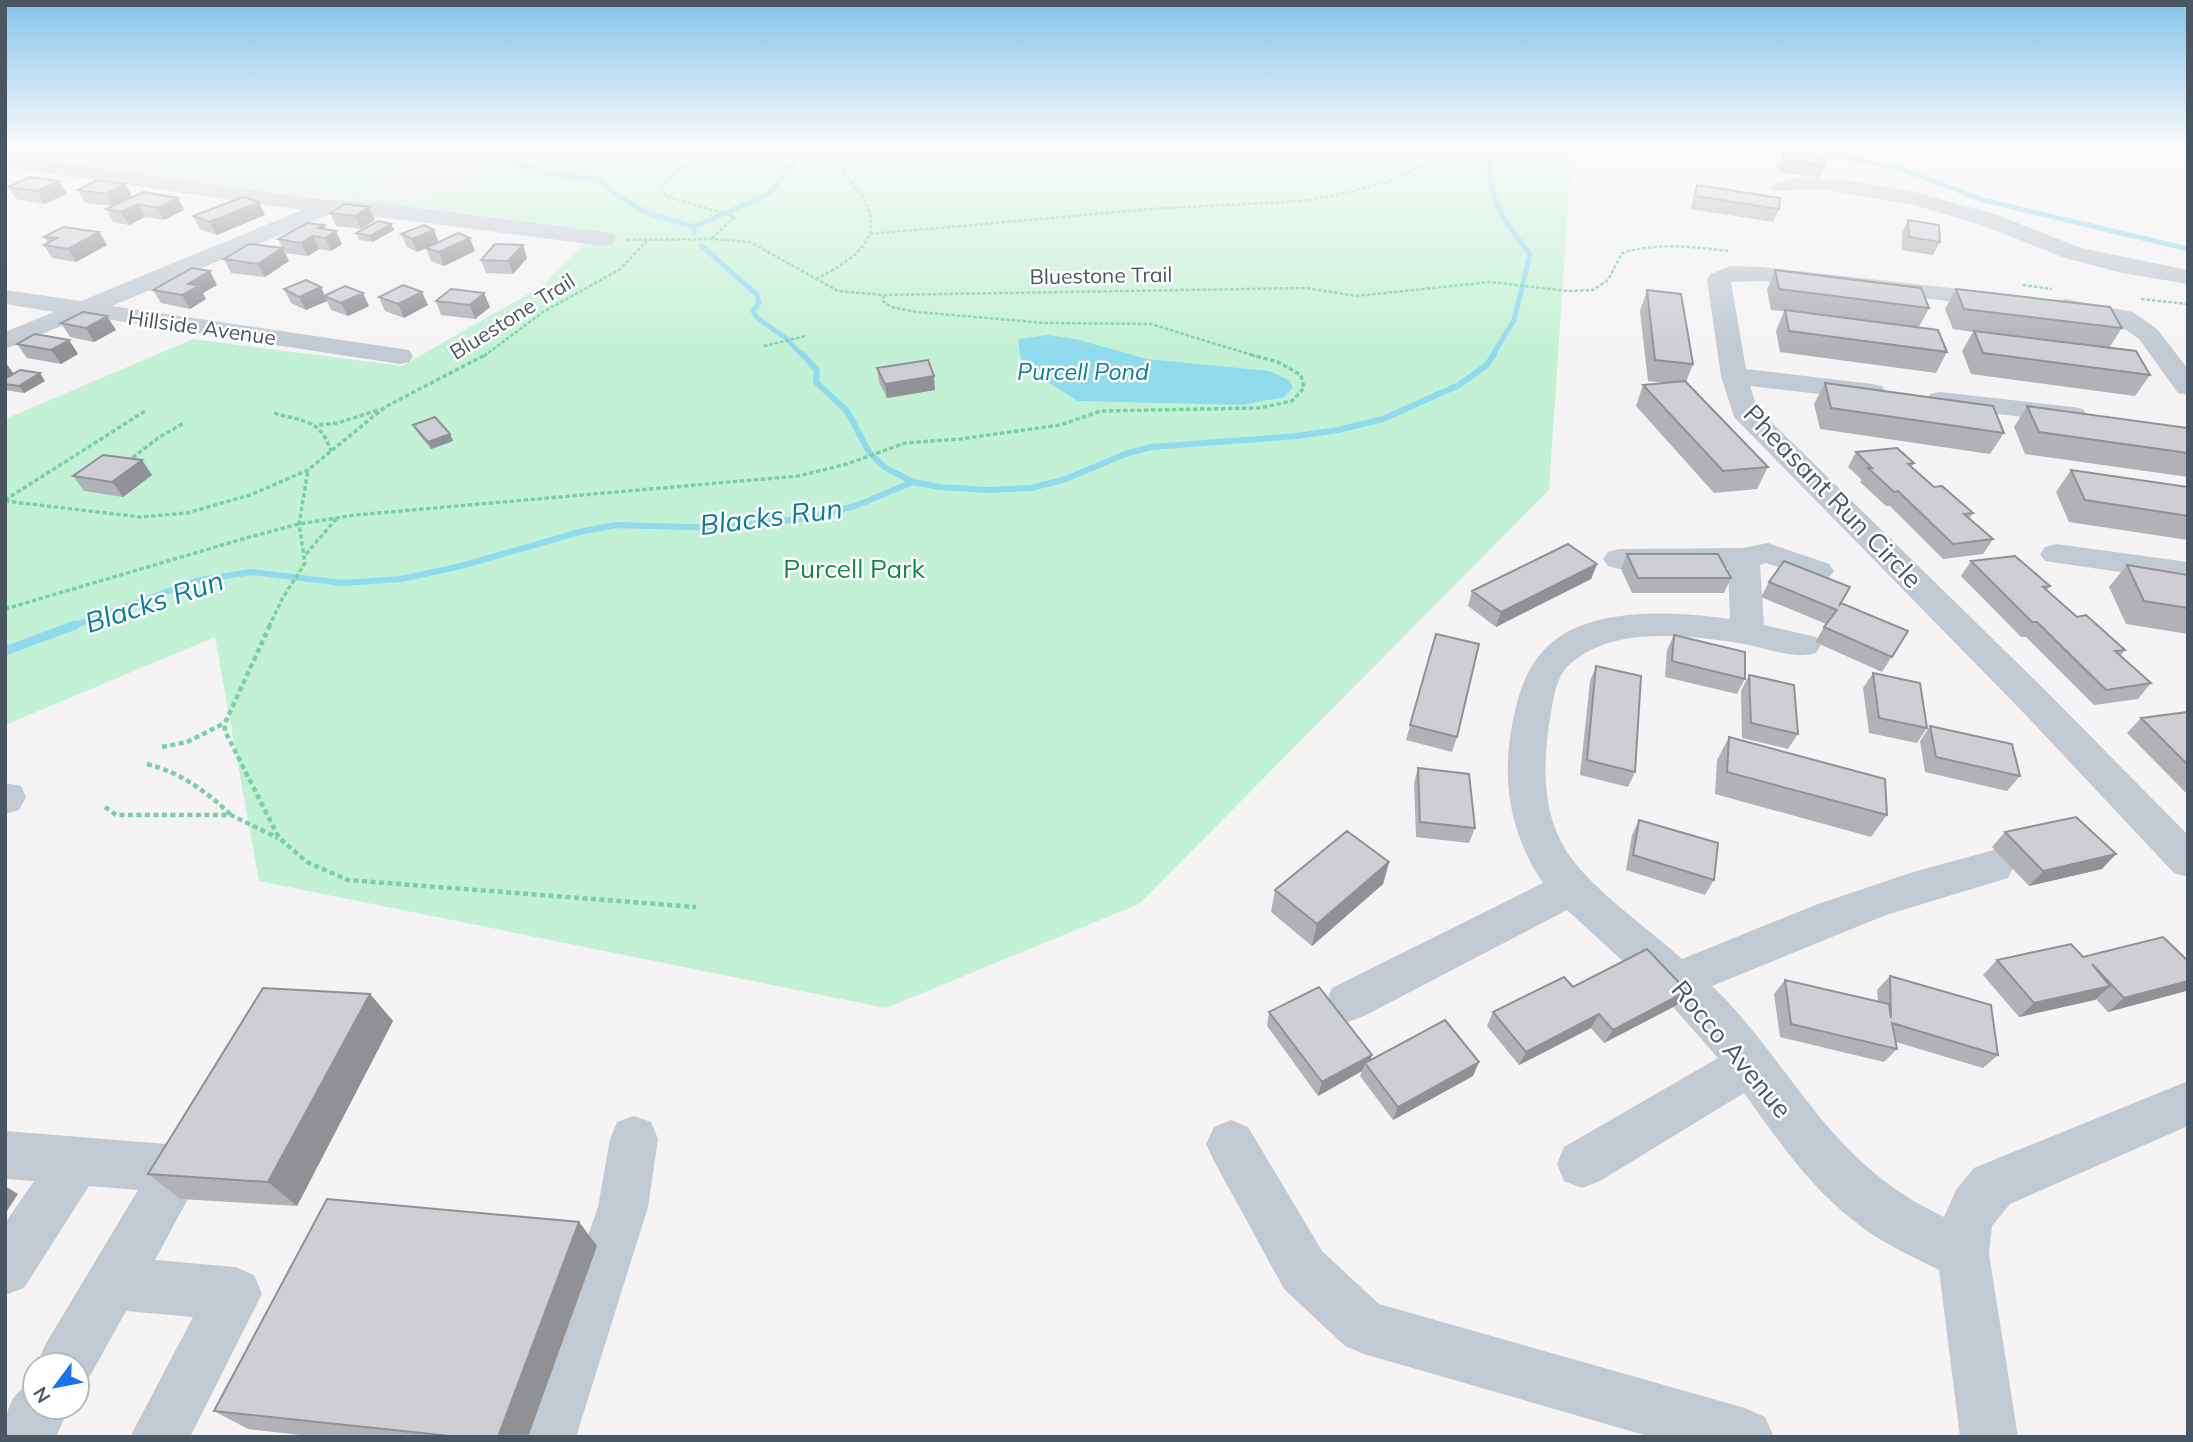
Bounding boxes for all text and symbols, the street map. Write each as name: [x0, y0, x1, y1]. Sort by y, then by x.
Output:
street label: Bluestone Trail: [1029, 261, 1173, 289]
street label: Bluestone Trail: [445, 267, 579, 365]
street label: Hillside Avenue: [126, 304, 278, 350]
water label: Purcell Pond: [1017, 357, 1149, 386]
street label: Pheasant Run Circle: [1737, 397, 1929, 595]
water label: Blacks Run: [698, 490, 844, 542]
park label: Purcell Park: [783, 552, 925, 585]
water label: Blacks Run: [80, 562, 228, 640]
street label: Rocco Avenue: [1665, 973, 1799, 1125]
north arrow: [21, 1351, 91, 1421]
text: N: [28, 1383, 56, 1407]

